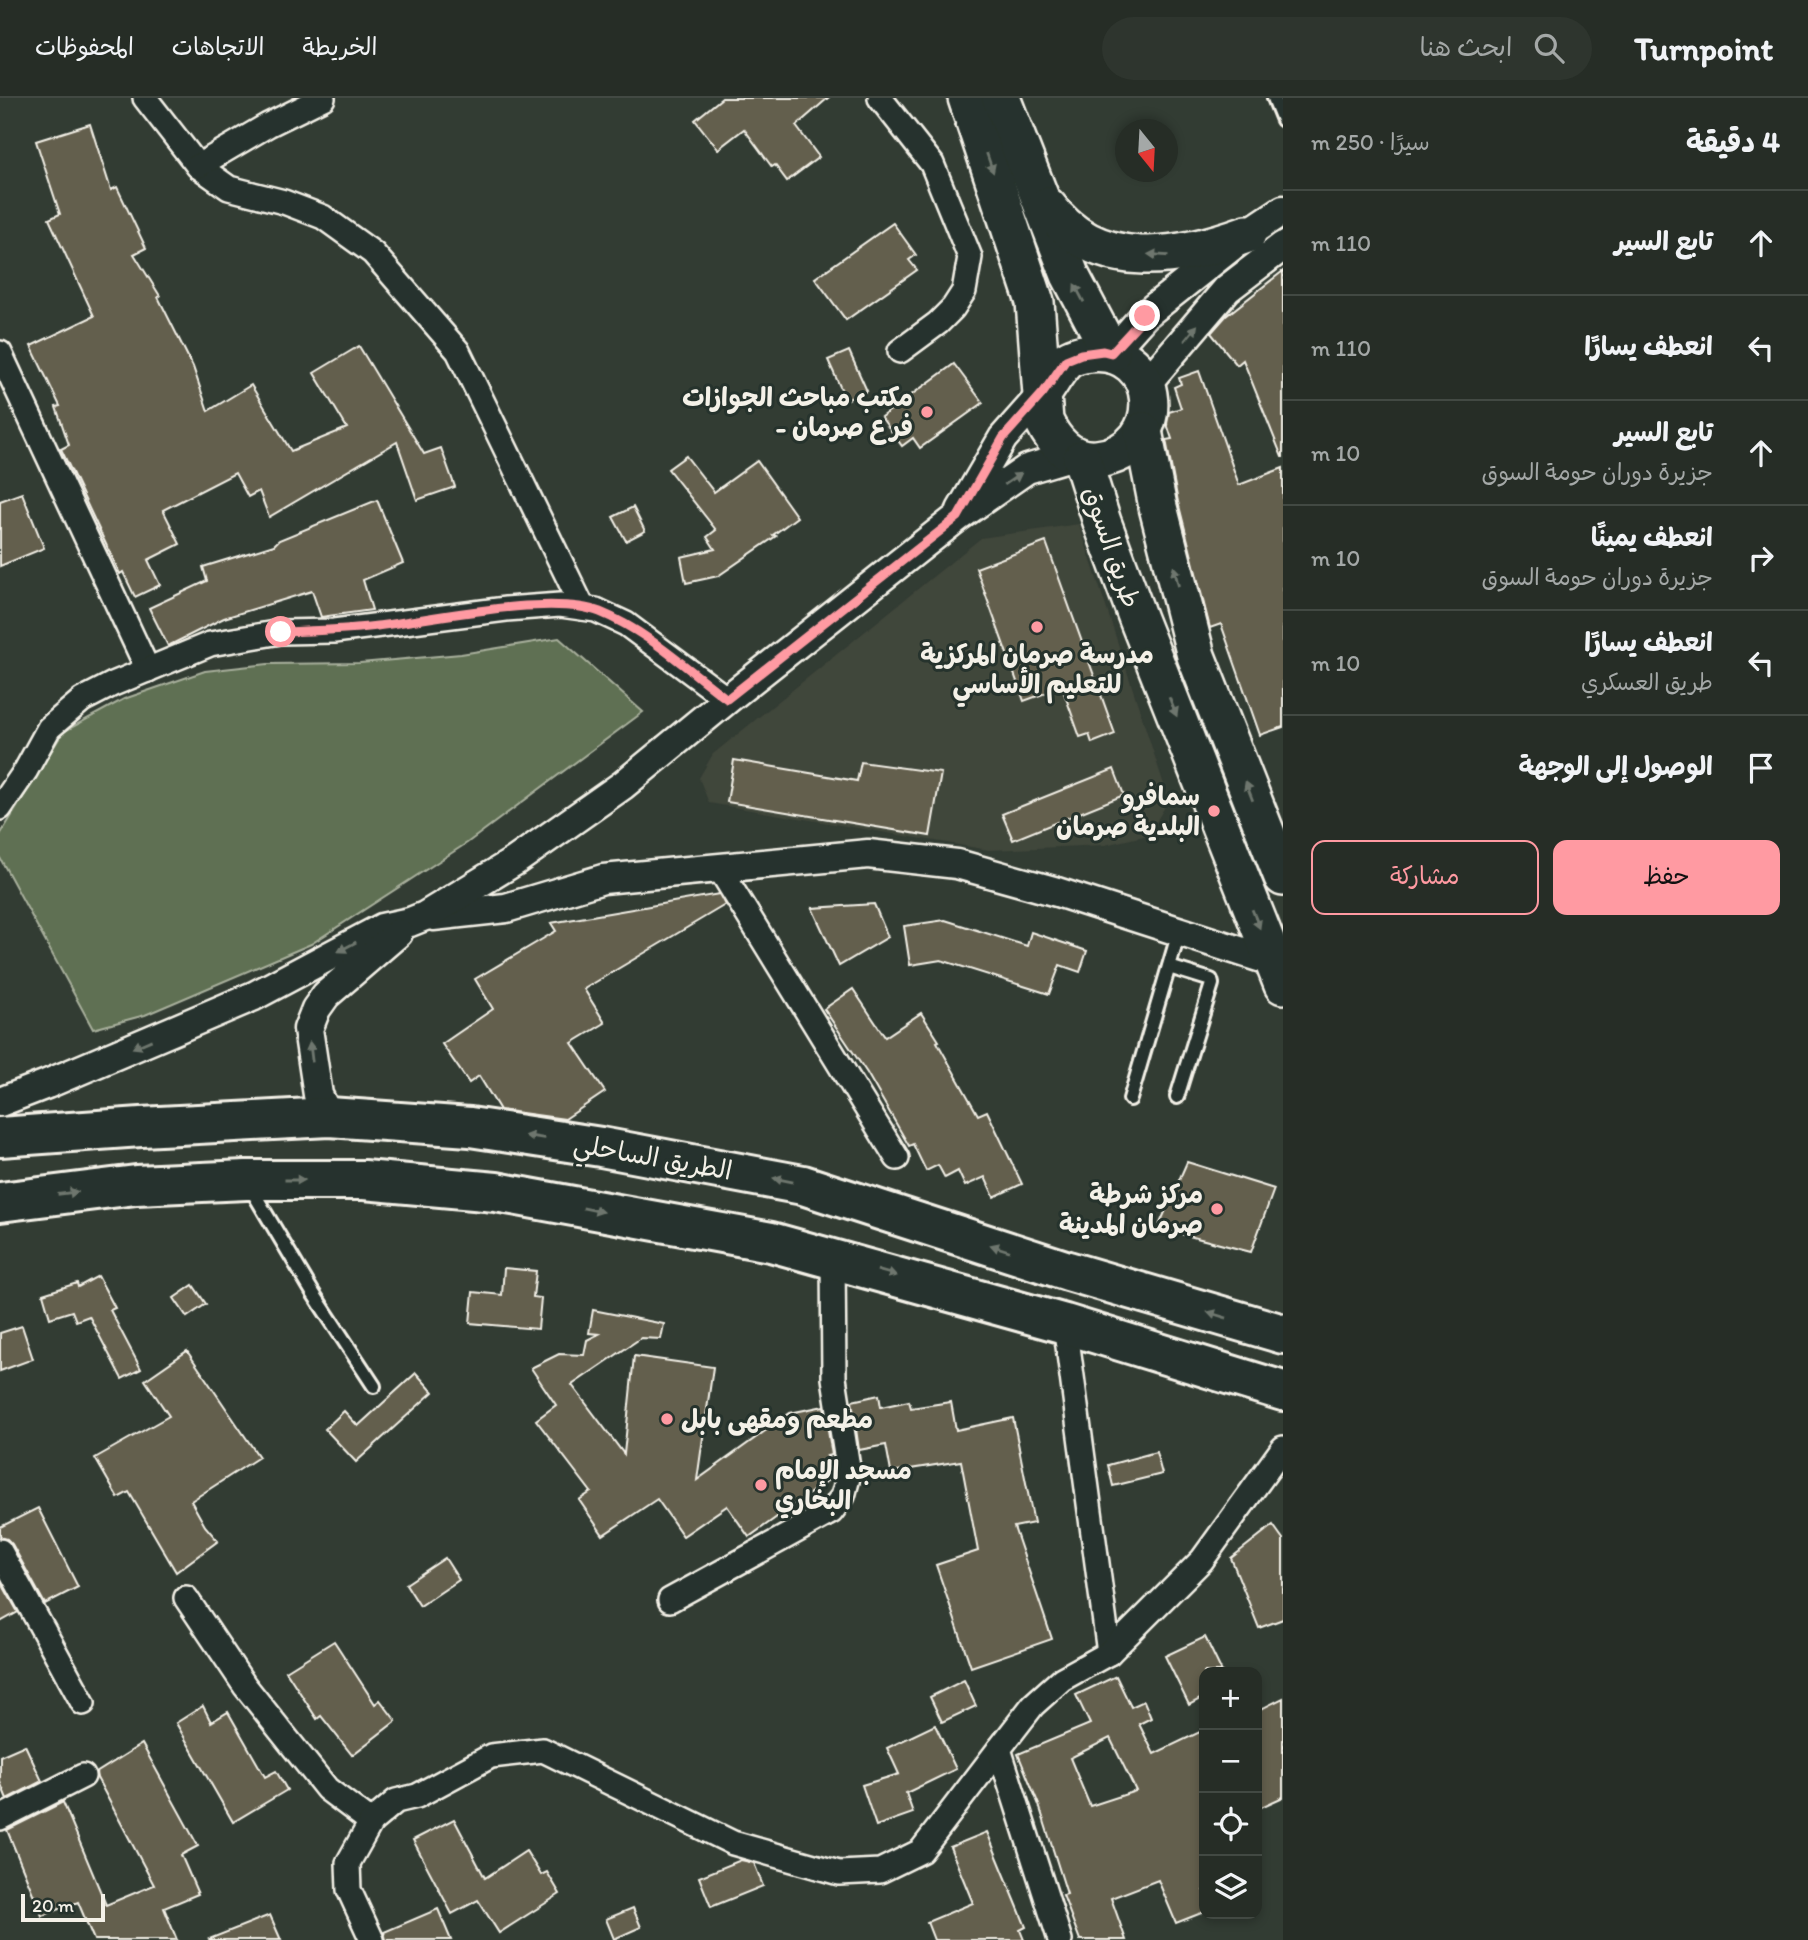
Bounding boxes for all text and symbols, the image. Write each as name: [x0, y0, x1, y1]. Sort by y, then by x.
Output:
search box: [1102, 17, 1592, 80]
icon: search: [1530, 29, 1568, 67]
text: Turnpoint: [1634, 29, 1773, 68]
text: ابحث هنا: [1420, 31, 1512, 63]
text: المحفوظات: [35, 32, 134, 61]
text: الاتجاهات: [172, 32, 265, 61]
text: الخريطة: [303, 32, 377, 61]
north arrow: [1115, 119, 1178, 182]
text: 4 دقيقة: [1686, 123, 1780, 160]
text: سيرًا · 250 m: [1311, 128, 1430, 156]
one-way arrow: [985, 152, 996, 173]
icon: ahead: [1742, 224, 1780, 262]
text: تابع السير: [1615, 225, 1713, 257]
text: 110 m: [1311, 229, 1371, 257]
one-way arrow: [1147, 249, 1169, 260]
one-way arrow: [1073, 283, 1085, 302]
route end: [1129, 300, 1160, 331]
one-way arrow: [1183, 325, 1198, 342]
icon: left: [1742, 329, 1780, 367]
text: انعطف يسارًا: [1584, 330, 1713, 362]
text: 110 m: [1311, 334, 1371, 362]
place label: مكتب مباحث الجوازات - فرع صرمان: [682, 381, 913, 445]
marker: مكتب مباحث الجوازات - فرع صرمان: [919, 404, 935, 420]
text: تابع السير: [1615, 416, 1713, 448]
icon: ahead: [1742, 434, 1780, 472]
text: 10 m: [1311, 439, 1360, 467]
text: جزيرة دوران حومة السوق: [1482, 458, 1713, 486]
one-way arrow: [1003, 473, 1022, 486]
street label: طريق السوق: [1075, 482, 1148, 612]
text: انعطف يمينًا: [1591, 521, 1713, 553]
icon: right: [1742, 539, 1780, 577]
text: 10 m: [1311, 544, 1360, 572]
text: جزيرة دوران حومة السوق: [1482, 563, 1713, 591]
one-way arrow: [1170, 565, 1181, 587]
route start: [265, 616, 296, 647]
marker: مدرسة صرمان المركزية للتعليم الأساسي: [1029, 619, 1045, 635]
text: انعطف يسارًا: [1584, 626, 1713, 658]
place label: مدرسة صرمان المركزية للتعليم الأساسي: [920, 638, 1154, 708]
icon: left: [1742, 644, 1780, 682]
text: 10 m: [1311, 649, 1360, 677]
text: طريق العسكري: [1581, 668, 1713, 696]
one-way arrow: [1167, 697, 1178, 718]
icon: arrive: [1742, 749, 1780, 787]
text: الوصول إلى الوجهة: [1519, 750, 1713, 782]
place label: سمافرو البلدية صرمان: [1056, 780, 1200, 842]
one-way arrow: [1244, 780, 1255, 801]
marker: سمافرو البلدية صرمان: [1206, 803, 1222, 819]
button: مشاركة: [1311, 840, 1539, 915]
button: حفظ: [1553, 840, 1780, 915]
one-way arrow: [1251, 908, 1262, 929]
one-way arrow: [337, 941, 357, 952]
one-way arrow: [132, 1038, 152, 1050]
one-way arrow: [306, 1041, 317, 1063]
street label: الطريق الساحلي: [570, 1127, 735, 1194]
one-way arrow: [524, 1131, 546, 1142]
one-way arrow: [284, 1174, 306, 1186]
one-way arrow: [772, 1175, 794, 1186]
place label: مركز شرطة صرمان المدينة: [1059, 1178, 1203, 1240]
one-way arrow: [57, 1187, 79, 1198]
marker: مركز شرطة صرمان المدينة: [1209, 1201, 1225, 1217]
one-way arrow: [582, 1205, 604, 1216]
one-way arrow: [989, 1242, 1010, 1253]
one-way arrow: [877, 1269, 898, 1279]
one-way arrow: [1207, 1310, 1228, 1320]
place label: مطعم ومقهى بابل: [681, 1403, 873, 1439]
marker: مطعم ومقهى بابل: [659, 1411, 675, 1427]
place label: مسجد الإمام البخاري: [775, 1454, 912, 1519]
marker: مسجد الإمام البخاري: [753, 1477, 769, 1493]
map controls: [1199, 1667, 1262, 1919]
button: +: [1199, 1667, 1262, 1730]
button: −: [1199, 1730, 1262, 1793]
button: locate: [1199, 1793, 1262, 1856]
button: layers: [1199, 1856, 1262, 1919]
scale bar: [21, 1891, 105, 1923]
text: 20 m: [32, 1894, 74, 1917]

